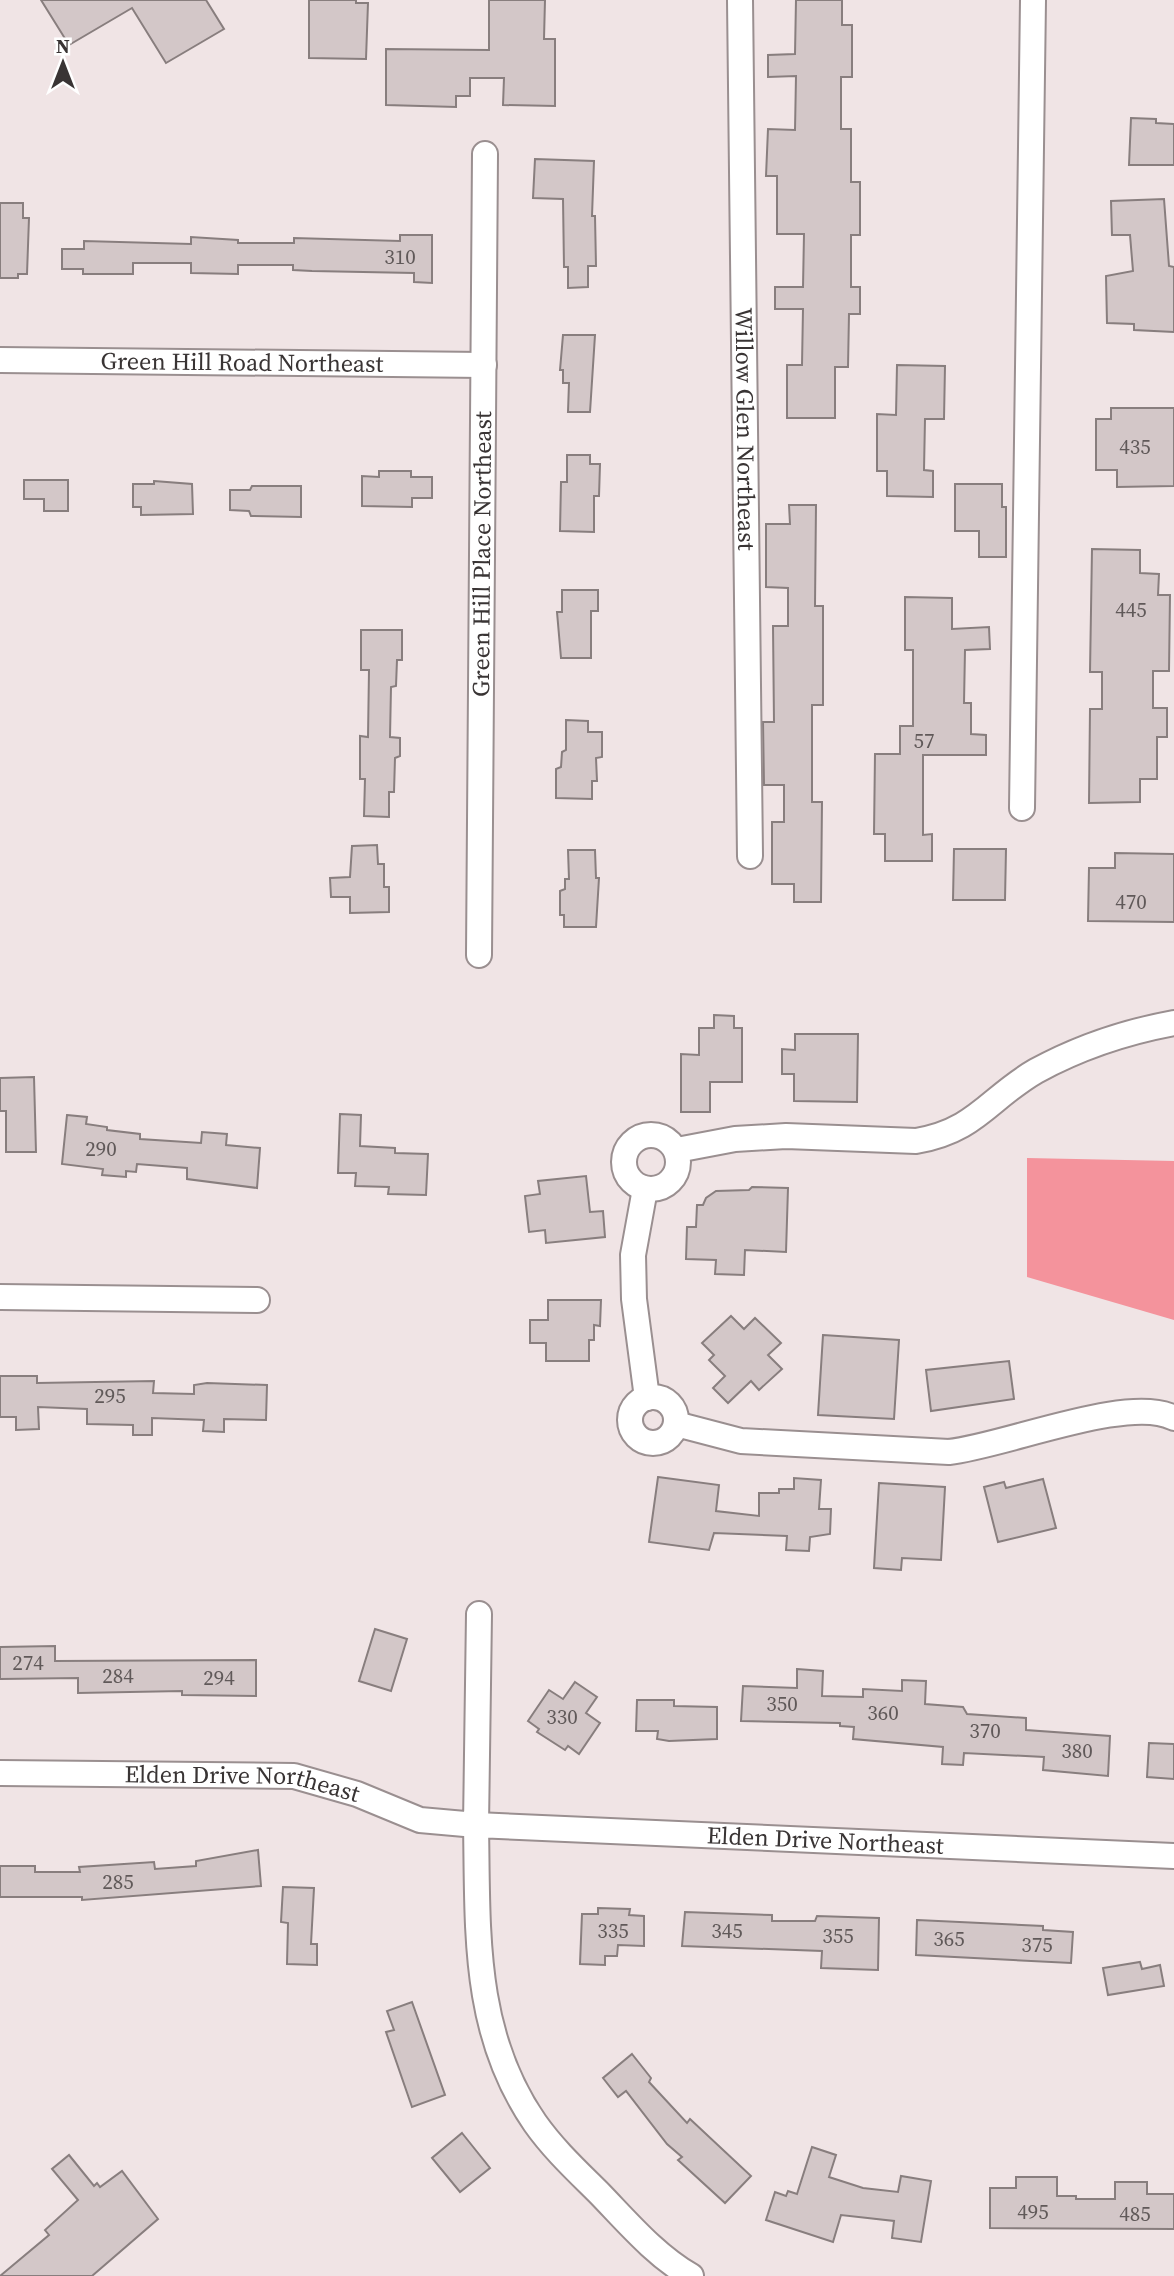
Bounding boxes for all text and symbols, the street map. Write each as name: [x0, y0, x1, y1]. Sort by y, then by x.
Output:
north arrow: [28, 28, 98, 98]
text: N: [56, 33, 70, 59]
house number: 310: [384, 242, 416, 271]
street label: Willow Glen Northeast: [728, 307, 763, 551]
street label: Green Hill Road Northeast: [100, 344, 384, 380]
street label: Green Hill Place Northeast: [464, 411, 499, 697]
house number: 435: [1119, 432, 1151, 461]
house number: 445: [1115, 595, 1147, 624]
house number: 57: [914, 726, 935, 755]
house number: 470: [1115, 887, 1147, 916]
house number: 290: [85, 1134, 117, 1163]
house number: 295: [94, 1381, 126, 1410]
house number: 274: [12, 1648, 44, 1677]
house number: 284: [102, 1661, 134, 1690]
house number: 294: [203, 1663, 235, 1692]
house number: 350: [766, 1689, 798, 1718]
house number: 360: [867, 1698, 899, 1727]
house number: 330: [546, 1702, 578, 1731]
house number: 370: [969, 1716, 1001, 1745]
house number: 380: [1061, 1736, 1093, 1765]
street label: Elden Drive Northeast: [124, 1757, 364, 1810]
street label: Elden Drive Northeast: [706, 1818, 945, 1862]
house number: 285: [102, 1867, 134, 1896]
house number: 335: [597, 1916, 629, 1945]
house number: 345: [711, 1916, 743, 1945]
house number: 355: [822, 1921, 854, 1950]
house number: 365: [933, 1924, 965, 1953]
house number: 375: [1021, 1930, 1053, 1959]
house number: 495: [1017, 2197, 1049, 2226]
house number: 485: [1119, 2199, 1151, 2228]

